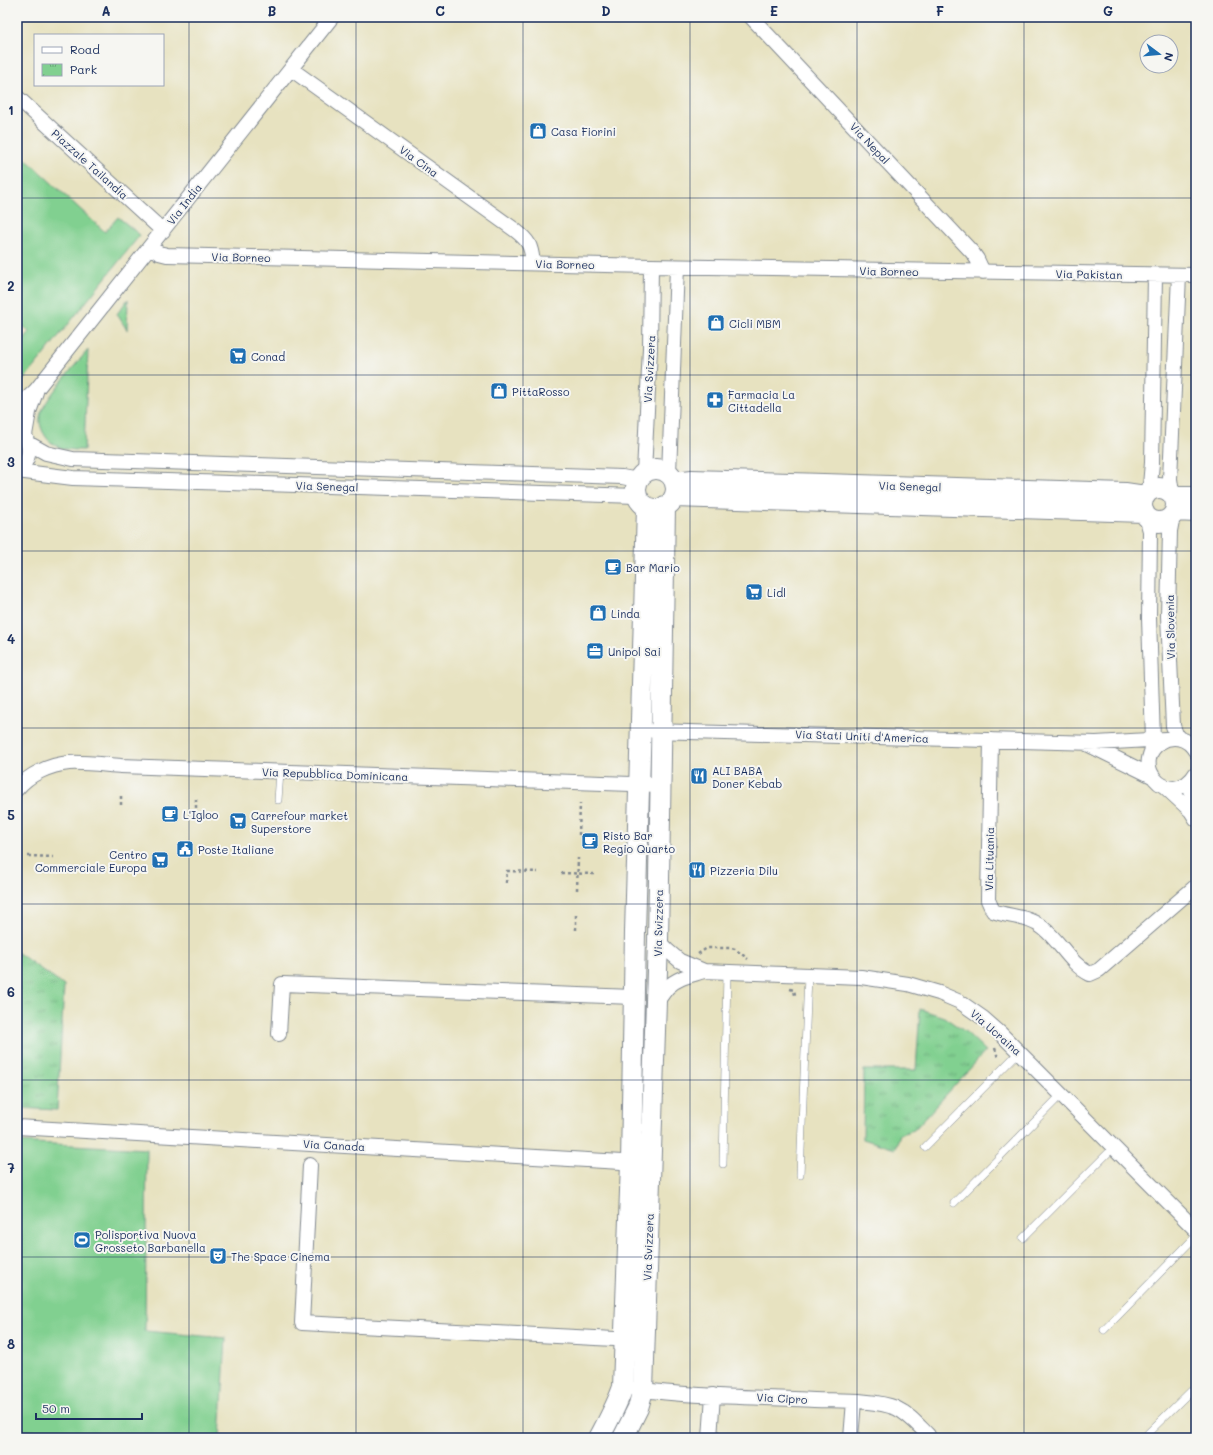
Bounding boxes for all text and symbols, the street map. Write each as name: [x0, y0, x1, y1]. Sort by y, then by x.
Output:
text: A: [101, 2, 111, 19]
text: B: [268, 2, 277, 19]
text: C: [435, 2, 445, 19]
text: D: [601, 2, 611, 19]
text: E: [770, 2, 778, 19]
text: F: [936, 2, 944, 19]
text: G: [1103, 2, 1113, 19]
legend: [34, 34, 164, 86]
north arrow: [1139, 34, 1179, 74]
text: Road: [70, 41, 100, 57]
text: N: [1161, 51, 1177, 63]
text: Park: [70, 61, 97, 77]
text: 1: [8, 101, 14, 118]
street label: Via Nepal: [847, 119, 893, 167]
shop icon: Casa Fiorini: [528, 121, 548, 141]
place label: Casa Fiorini: [551, 124, 616, 139]
street label: Piazzale Tailandia: [48, 126, 132, 203]
street label: Via Cina: [396, 142, 442, 180]
street label: Via India: [163, 180, 205, 228]
street label: Via Borneo: [211, 249, 271, 265]
street label: Via Borneo: [535, 256, 595, 272]
street label: Via Borneo: [859, 263, 919, 279]
street label: Via Pakistan: [1056, 266, 1122, 282]
text: 2: [7, 277, 15, 294]
shop icon: Cicli MBM: [706, 313, 726, 333]
place label: Cicli MBM: [729, 316, 781, 331]
street label: Via Svizzera: [640, 335, 658, 403]
supermarket icon: Conad: [228, 346, 248, 366]
place label: Conad: [251, 349, 285, 364]
shop icon: PittaRosso: [489, 381, 509, 401]
place label: PittaRosso: [512, 384, 570, 399]
place label: Farmacia La Cittadella: [728, 387, 795, 415]
pharmacy icon: Farmacia La Cittadella: [705, 390, 725, 410]
text: 3: [7, 453, 15, 470]
street label: Via Senegal: [295, 477, 359, 495]
street label: Via Senegal: [878, 477, 942, 495]
cafe icon: Bar Mario: [603, 557, 623, 577]
place label: Bar Mario: [626, 560, 680, 575]
supermarket icon: Lidl: [744, 582, 764, 602]
place label: Lidl: [767, 585, 786, 600]
street label: Via Slovenia: [1162, 594, 1178, 660]
shop icon: Linda: [588, 603, 608, 623]
place label: Linda: [611, 606, 640, 621]
text: 4: [7, 630, 15, 647]
office icon: Unipol Sai: [585, 641, 605, 661]
place label: Unipol Sai: [608, 644, 661, 659]
street label: Via Stati Uniti d'America: [795, 726, 929, 746]
place label: ALI BABA Doner Kebab: [712, 763, 782, 791]
street label: Via Repubblica Dominicana: [262, 764, 409, 784]
restaurant icon: ALI BABA Doner Kebab: [689, 766, 709, 786]
cafe icon: L'Igloo: [160, 804, 180, 824]
text: 5: [7, 806, 15, 823]
place label: L'Igloo: [183, 807, 219, 822]
place label: Carrefour market Superstore: [251, 808, 348, 836]
supermarket icon: Carrefour market Superstore: [228, 811, 248, 831]
street label: Via Lituania: [981, 827, 997, 891]
place label: Risto Bar Regio Quarto: [603, 828, 675, 856]
cafe icon: Risto Bar Regio Quarto: [580, 831, 600, 851]
public building icon: Poste Italiane: [175, 839, 195, 859]
place label: Poste Italiane: [198, 842, 274, 857]
place label: Centro Commerciale Europa: [35, 847, 147, 875]
supermarket icon: Centro Commerciale Europa: [150, 850, 170, 870]
restaurant icon: Pizzeria Dilu: [687, 860, 707, 880]
place label: Pizzeria Dilu: [710, 863, 778, 878]
street label: Via Svizzera: [650, 889, 666, 957]
text: 6: [7, 983, 15, 1000]
street label: Via Ucraina: [967, 1006, 1025, 1059]
street label: Via Canada: [303, 1136, 366, 1154]
text: 7: [7, 1159, 15, 1176]
street label: Via Svizzera: [639, 1213, 657, 1281]
place label: Polisportiva Nuova Grosseto Barbanella: [95, 1227, 206, 1255]
sports icon: Polisportiva Nuova Grosseto Barbanella: [72, 1230, 92, 1250]
theatre icon: The Space Cinema: [208, 1246, 228, 1266]
place label: The Space Cinema: [231, 1249, 330, 1264]
text: 8: [7, 1335, 15, 1352]
street label: Via Cipro: [756, 1389, 808, 1407]
scale bar: [36, 1395, 142, 1421]
text: 50 m: [42, 1400, 70, 1416]

